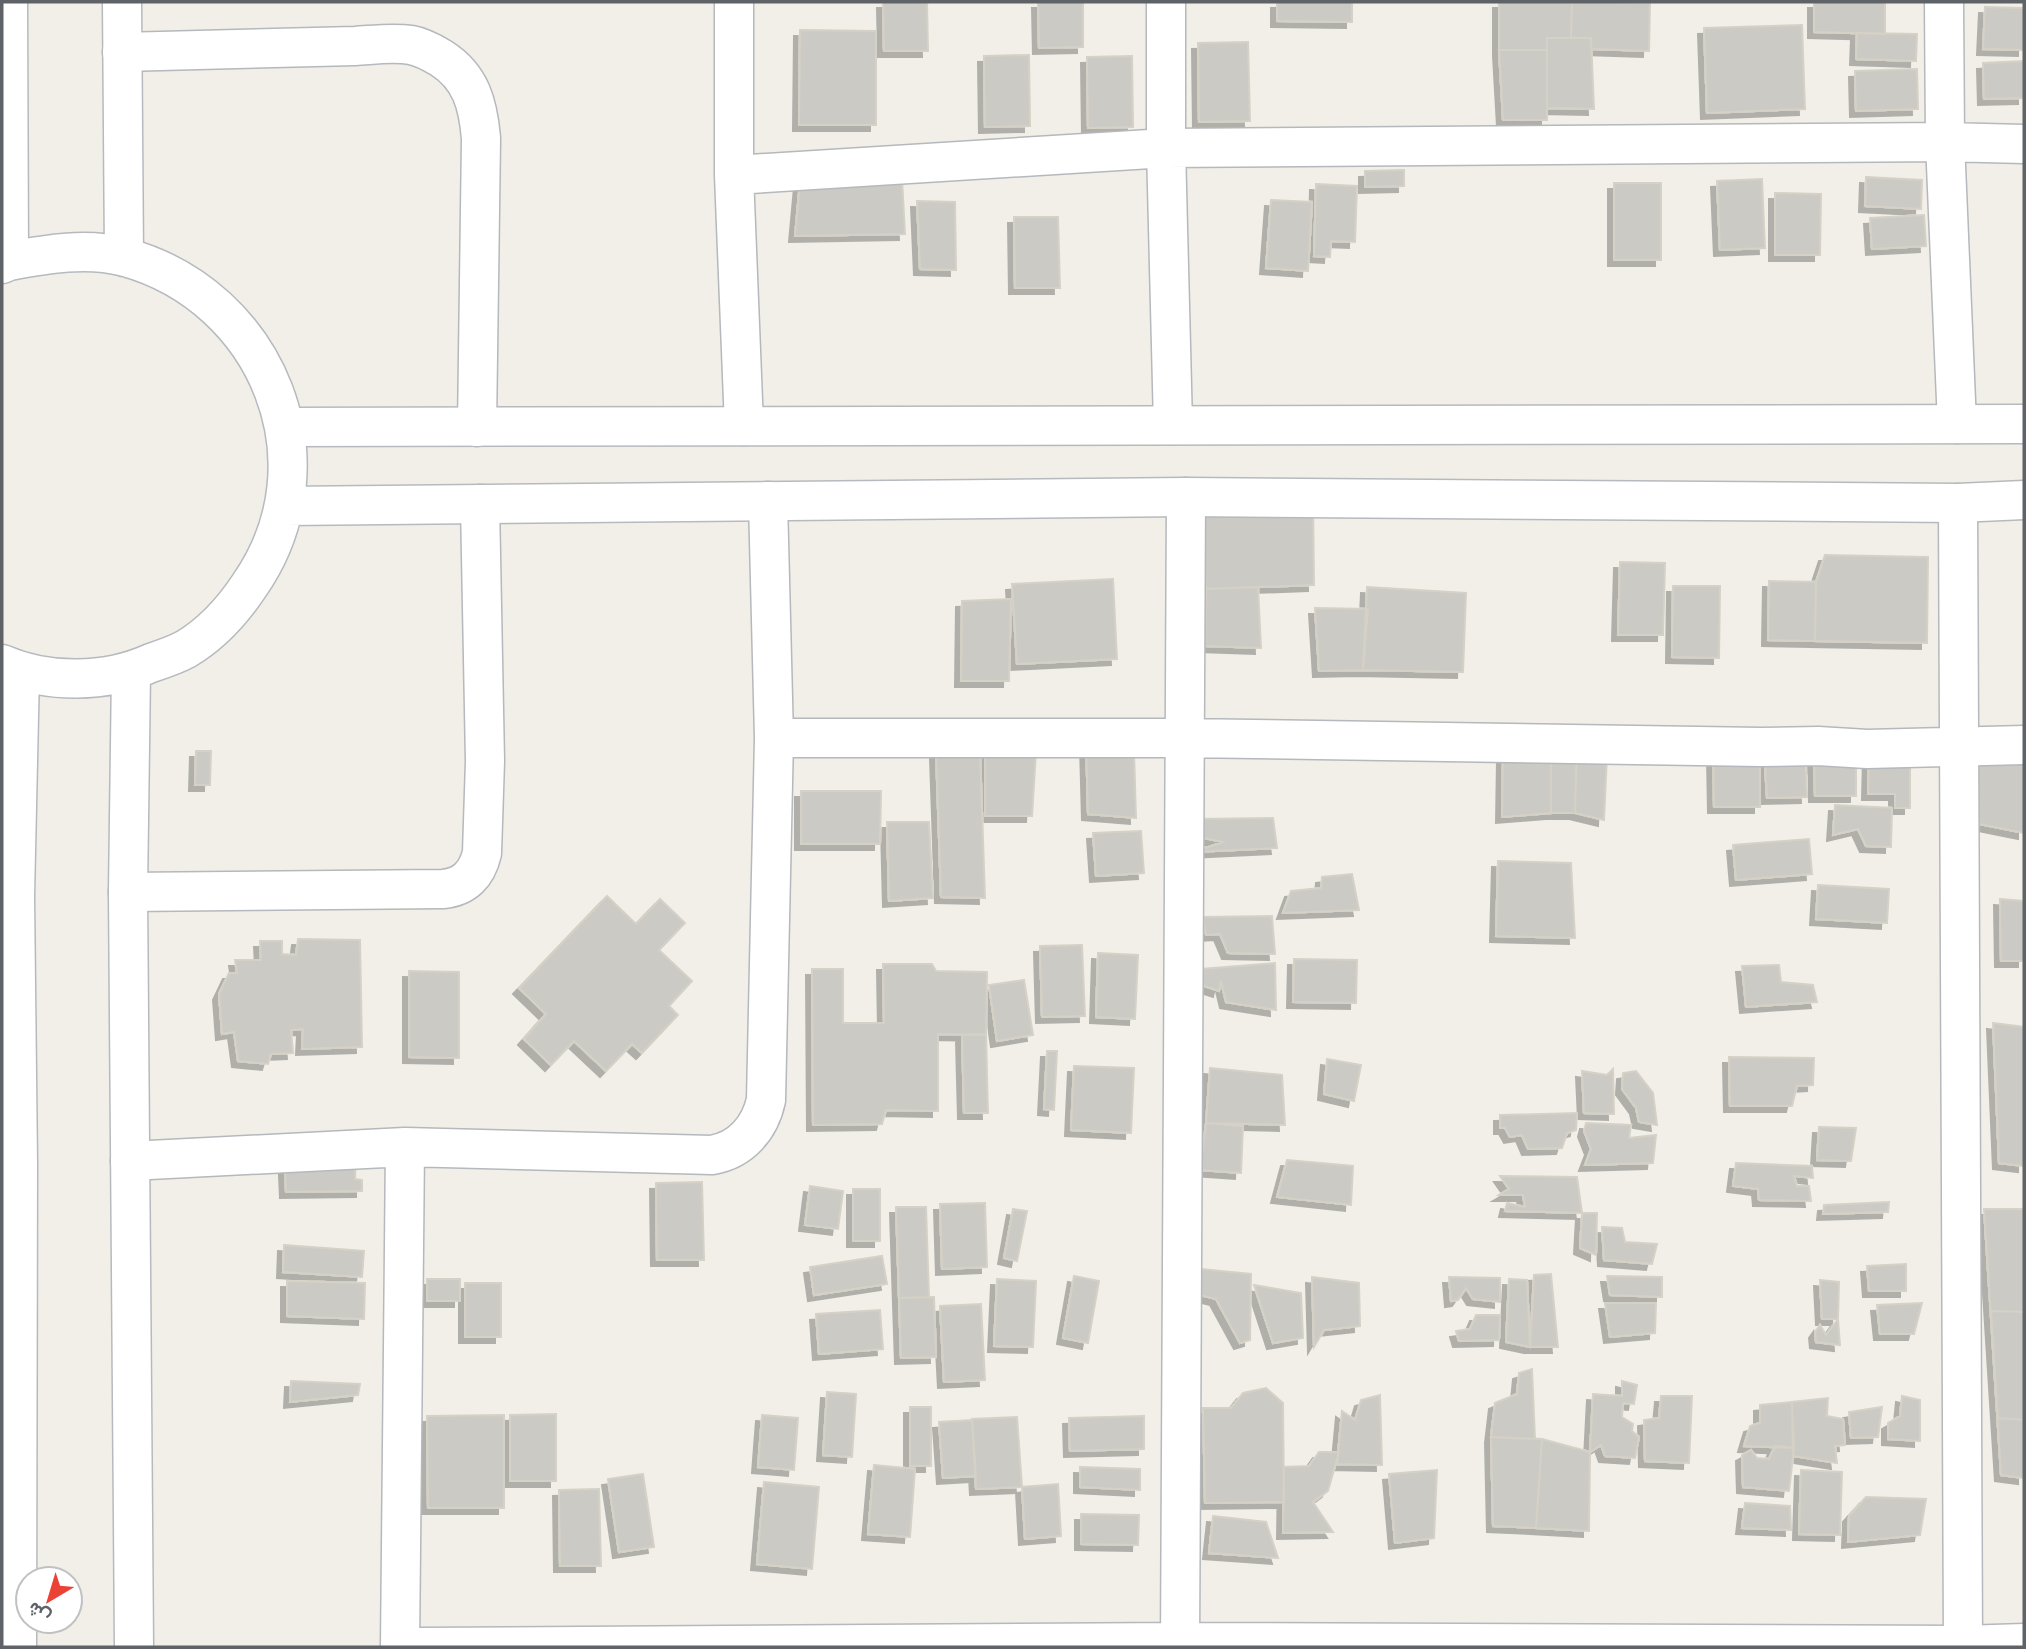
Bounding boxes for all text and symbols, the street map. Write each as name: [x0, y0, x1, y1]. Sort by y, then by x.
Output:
north arrow: [14, 1565, 84, 1635]
text: ش: [23, 1596, 56, 1629]

